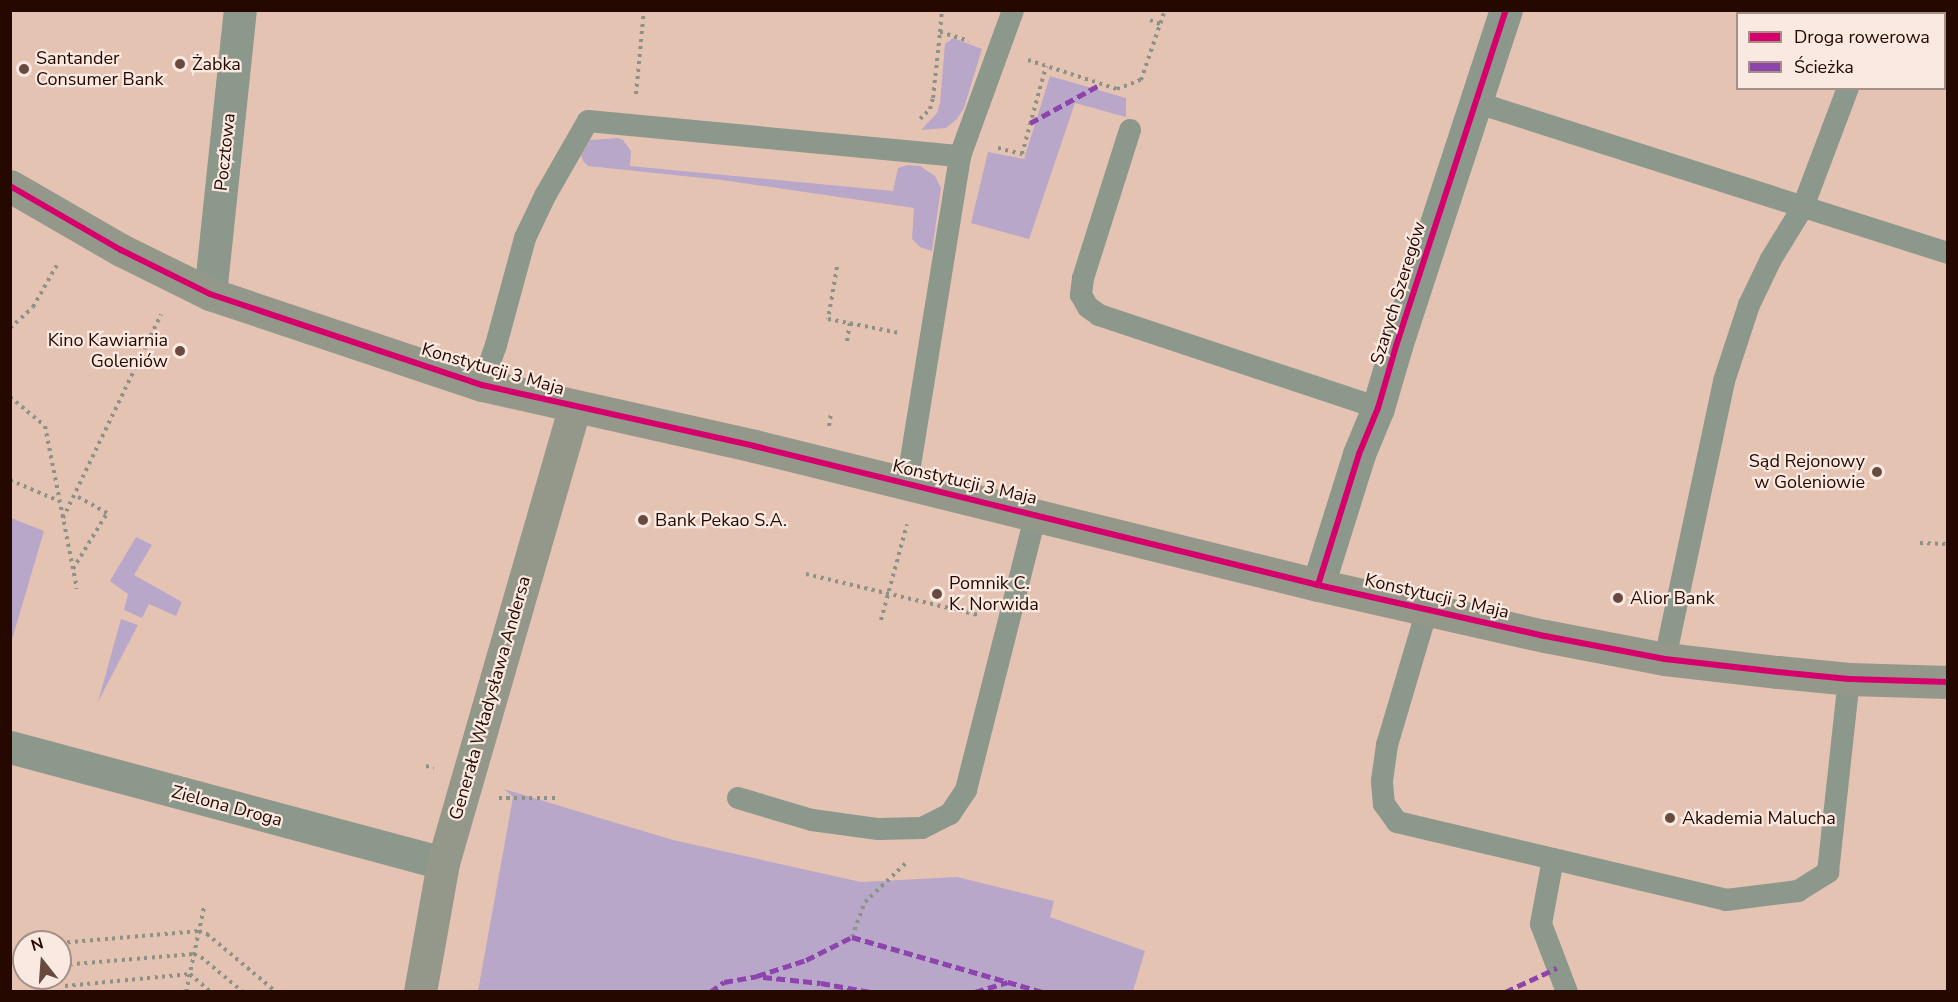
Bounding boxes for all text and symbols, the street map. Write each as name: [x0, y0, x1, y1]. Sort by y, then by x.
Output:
legend: [1736, 12, 1946, 90]
text: Droga rowerowa: [1794, 25, 1930, 49]
place label: Santander Consumer Bank: [36, 48, 163, 90]
place label: Żabka: [192, 53, 241, 75]
text: Ścieżka: [1794, 55, 1854, 79]
marker: Żabka: [173, 57, 187, 71]
marker: Santander Consumer Bank: [17, 62, 31, 76]
street label: Pocztowa: [210, 112, 240, 192]
street label: Szarych Szeregów: [1366, 219, 1430, 367]
place label: Kino Kawiarnia Goleniów: [48, 330, 168, 372]
street label: Konstytucji 3 Maja: [419, 338, 567, 400]
marker: Kino Kawiarnia Goleniów: [173, 344, 187, 358]
place label: Sąd Rejonowy w Goleniowie: [1749, 451, 1865, 494]
street label: Konstytucji 3 Maja: [891, 455, 1039, 509]
marker: Sąd Rejonowy w Goleniowie: [1870, 465, 1884, 479]
place label: Bank Pekao S.A.: [655, 509, 787, 531]
marker: Bank Pekao S.A.: [636, 513, 650, 527]
street label: Konstytucji 3 Maja: [1363, 569, 1511, 623]
place label: Pomnik C. K. Norwida: [949, 573, 1039, 616]
street label: Generała Władysława Andersa: [445, 574, 535, 822]
marker: Pomnik C. K. Norwida: [930, 587, 944, 601]
place label: Alior Bank: [1630, 587, 1715, 609]
marker: Alior Bank: [1611, 591, 1625, 605]
street label: Zielona Droga: [169, 781, 285, 831]
place label: Akademia Malucha: [1682, 807, 1836, 829]
marker: Akademia Malucha: [1663, 811, 1677, 825]
north arrow: [12, 930, 72, 990]
text: N: [28, 932, 46, 957]

